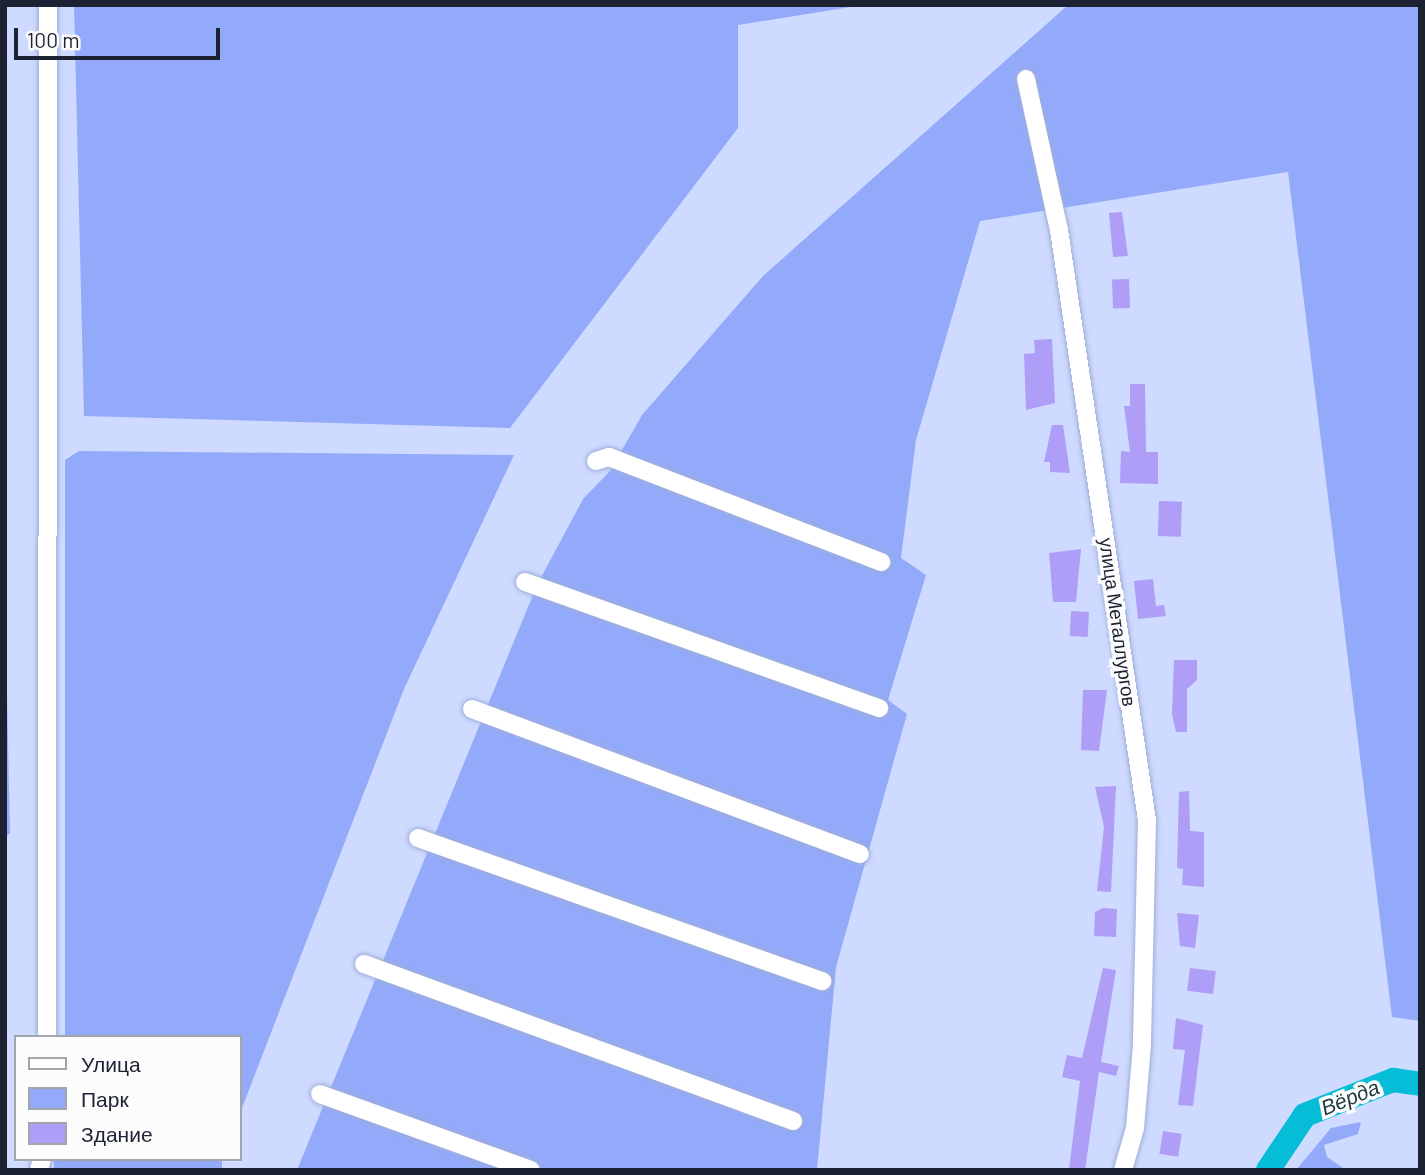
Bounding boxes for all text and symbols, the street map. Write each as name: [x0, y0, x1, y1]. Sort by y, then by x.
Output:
scale bar: [18, 14, 224, 58]
text: 100 m: [27, 27, 80, 52]
street label: улица Металлургов: [1095, 536, 1141, 708]
legend: [14, 1035, 242, 1161]
text: Улица: [81, 1051, 141, 1076]
water label: Вёрда: [1317, 1074, 1383, 1120]
text: Парк: [81, 1086, 129, 1111]
text: Здание: [81, 1121, 153, 1146]

